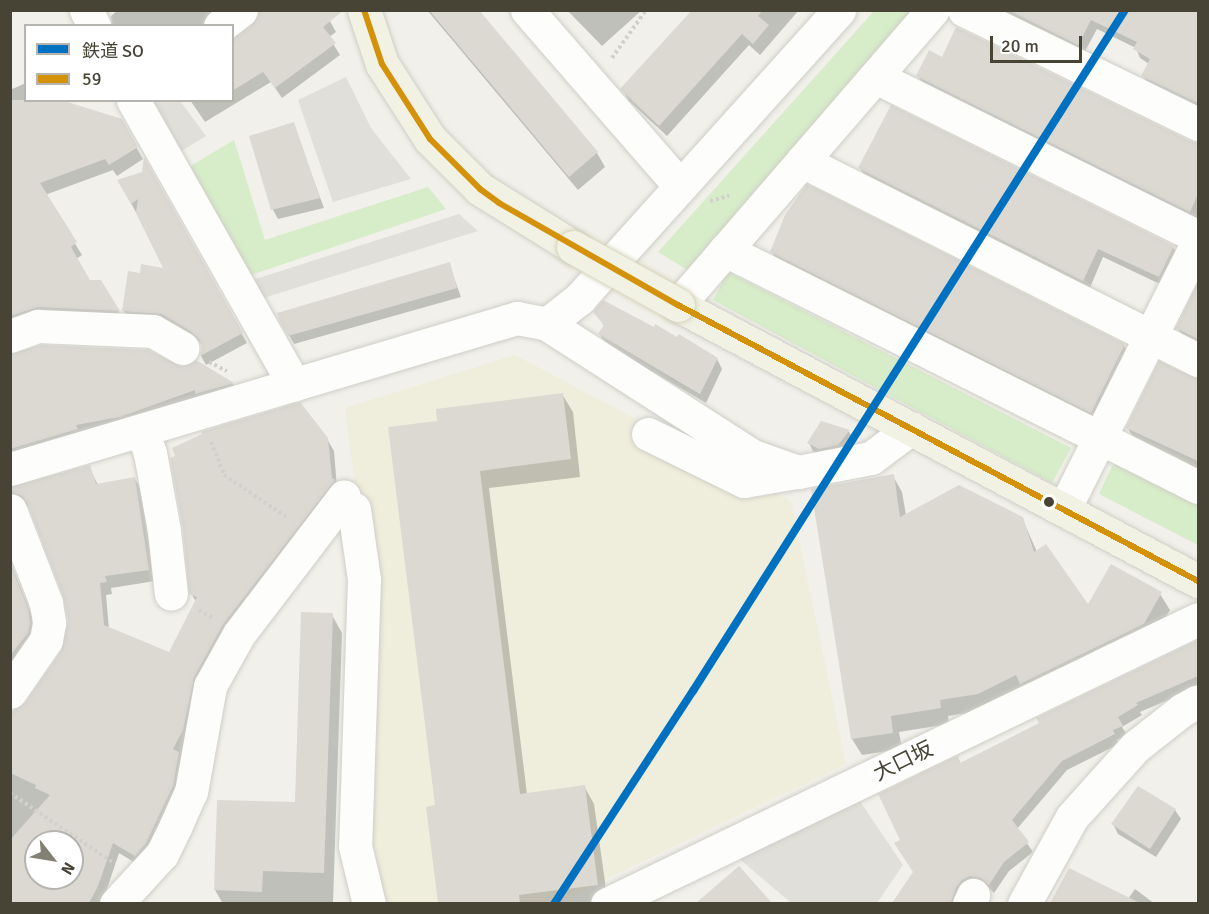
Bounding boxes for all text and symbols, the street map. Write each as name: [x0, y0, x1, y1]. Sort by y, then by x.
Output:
legend: [24, 24, 234, 102]
scale bar: [993, 24, 1084, 62]
text: 20 m: [1001, 35, 1039, 57]
text: 鉄道 SO: [82, 40, 144, 62]
text: 59: [82, 68, 101, 90]
unlabelled marker: [1043, 496, 1055, 508]
street label: 大口坂: [869, 736, 937, 786]
north arrow: [24, 830, 84, 890]
text: N: [56, 858, 79, 878]

